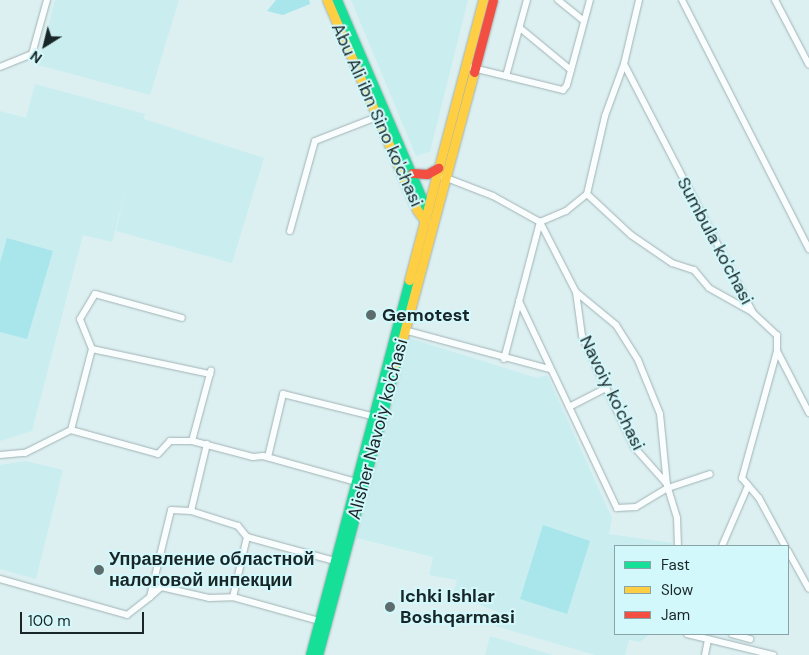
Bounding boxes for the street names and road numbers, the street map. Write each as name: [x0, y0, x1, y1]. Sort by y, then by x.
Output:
street label: Abu Ali ibn Sino ko'chasi: [327, 20, 427, 210]
street label: Sumbula ko'chasi: [672, 174, 758, 308]
street label: Navoiy ko'chasi: [575, 332, 649, 454]
street label: Alisher Navoiy ko'chasi: [343, 336, 413, 522]

